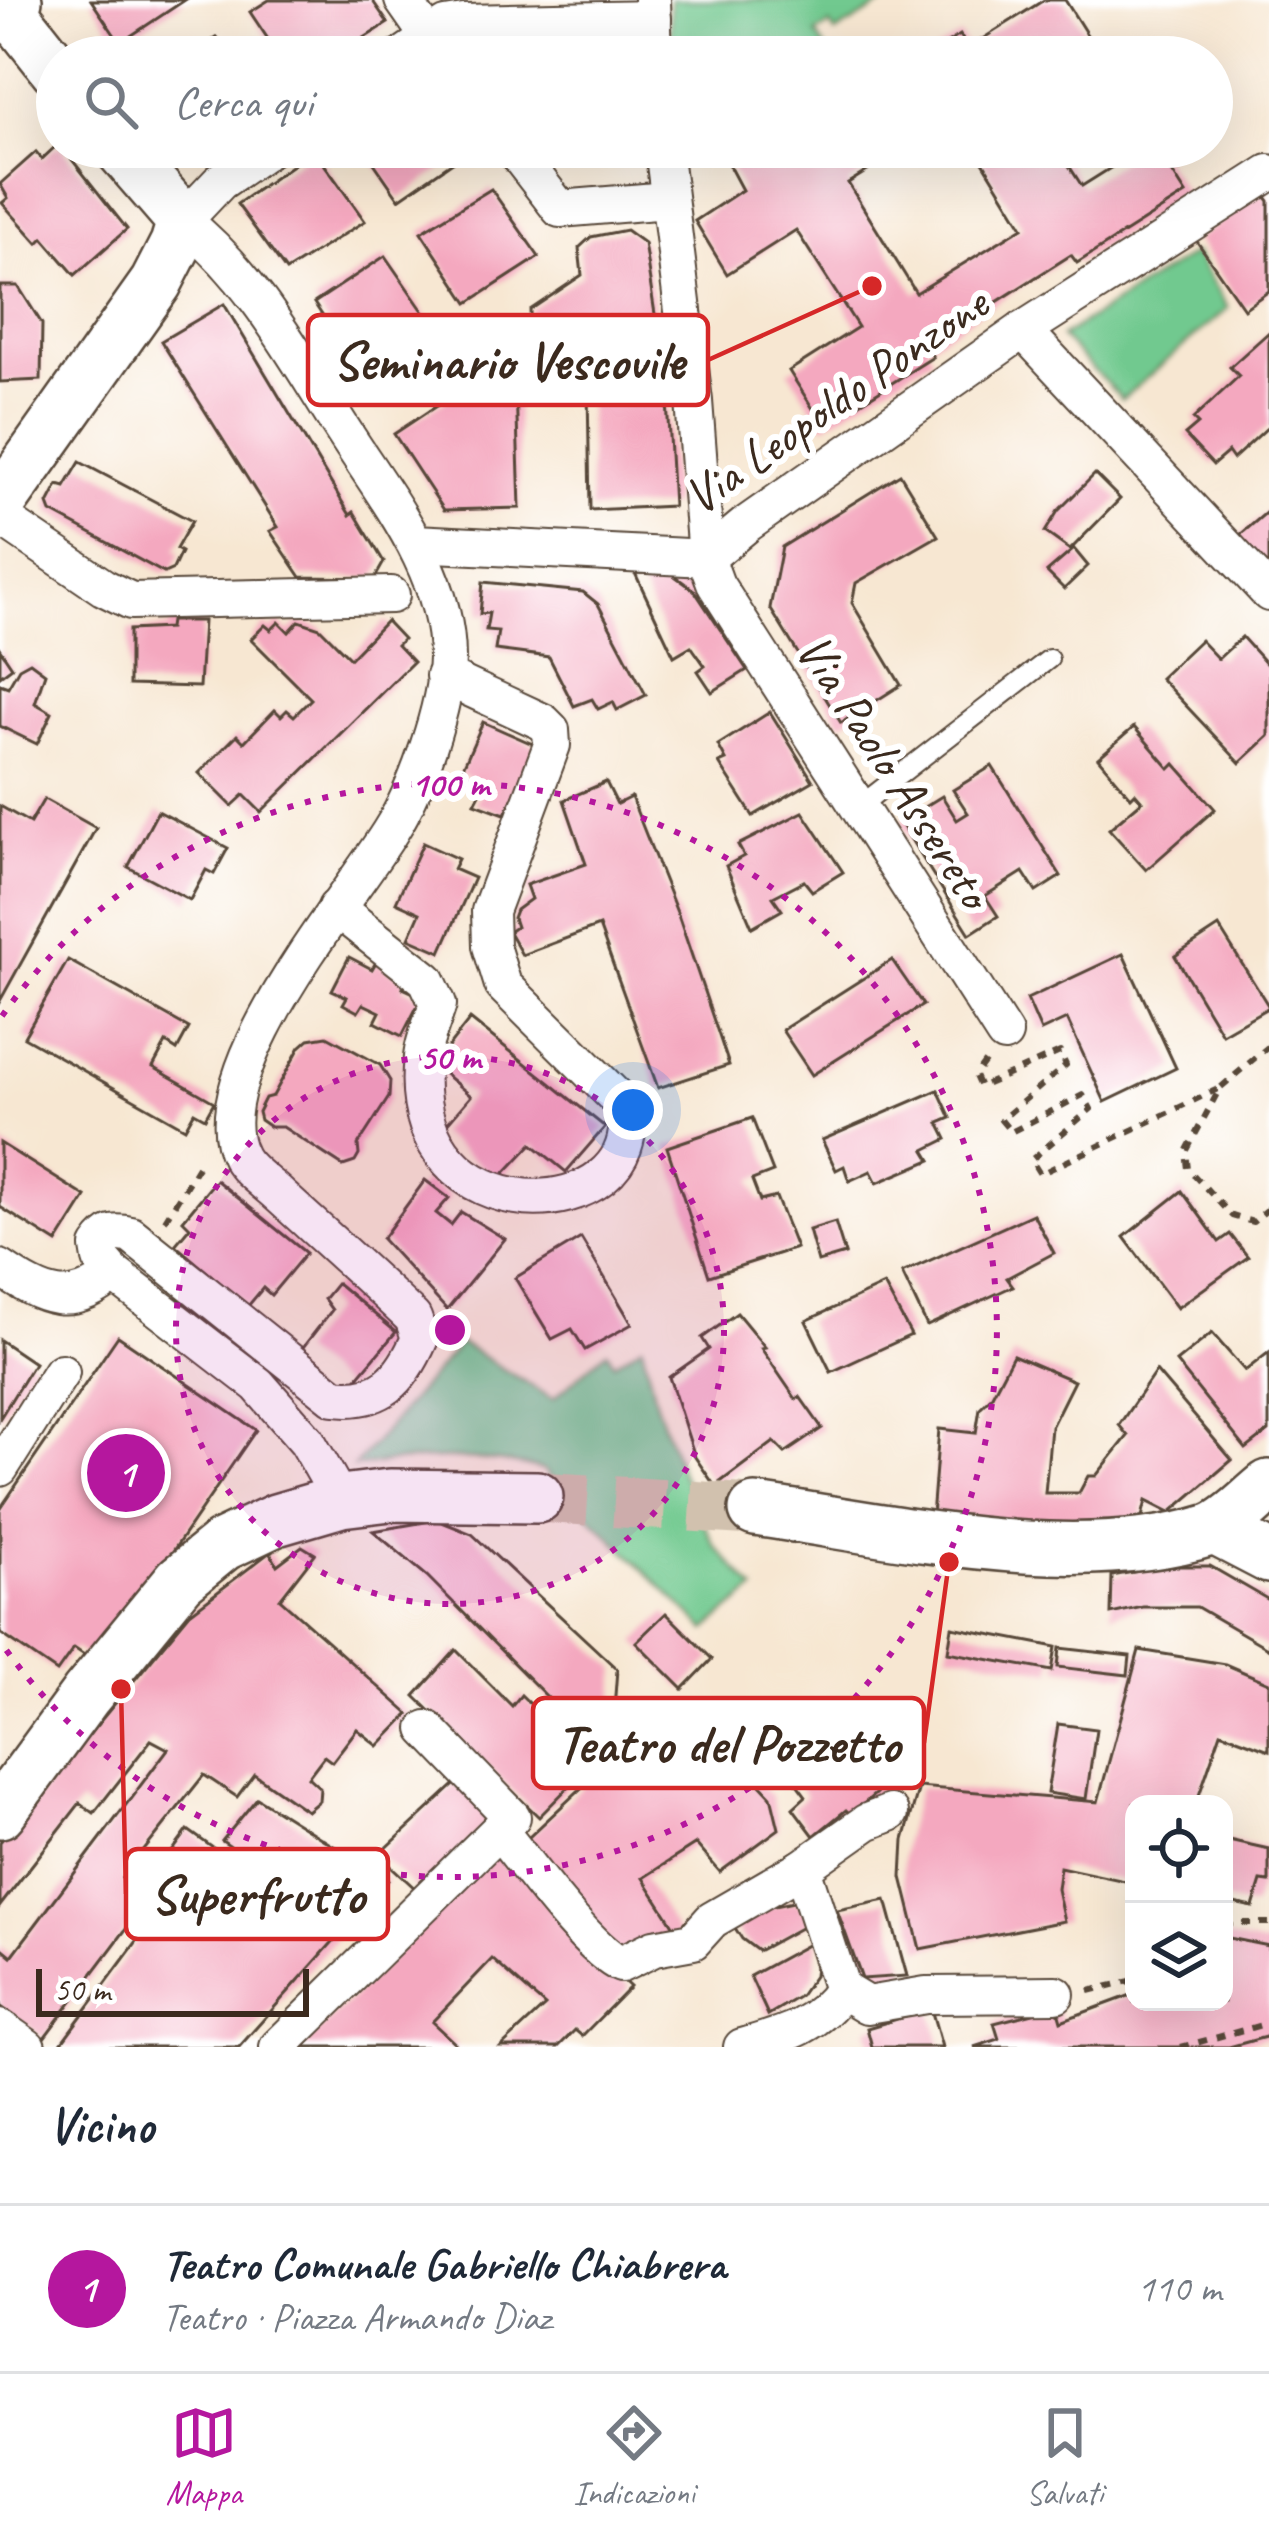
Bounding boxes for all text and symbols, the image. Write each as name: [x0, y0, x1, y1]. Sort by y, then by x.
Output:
search box: [36, 36, 1233, 168]
icon: search: [78, 69, 144, 135]
text: Cerca qui: [174, 74, 313, 131]
street label: Via Leopoldo Ponzone: [671, 269, 1003, 528]
callout: Seminario Vescovile: [308, 315, 708, 405]
text: Seminario Vescovile: [332, 327, 688, 395]
street label: Via Paolo Assereto: [782, 622, 1009, 924]
text: 100 m: [411, 761, 492, 807]
text: 50 m: [419, 1034, 484, 1080]
your location: [603, 1080, 663, 1140]
centre of rings: [429, 1309, 471, 1351]
pin: 1: [87, 1428, 165, 1518]
callout: Teatro del Pozzetto: [533, 1698, 924, 1788]
text: Teatro del Pozzetto: [556, 1710, 903, 1778]
map controls: [1125, 1795, 1233, 2011]
button: locate: [1125, 1795, 1233, 1903]
callout: Superfrutto: [126, 1849, 388, 1939]
text: Superfrutto: [150, 1861, 368, 1929]
button: layers: [1125, 1903, 1233, 2011]
scale bar: [36, 1963, 309, 2016]
text: 50 m: [54, 1969, 110, 2011]
text: Vicino: [48, 2093, 153, 2157]
text: Teatro Comunale Gabriello Chiabrera: [162, 2236, 726, 2293]
text: 1: [78, 2264, 96, 2313]
text: 110 m: [1137, 2264, 1221, 2313]
text: Teatro · Piazza Armando Diaz: [162, 2293, 551, 2342]
tab: Mappa: [166, 2400, 242, 2514]
tab: Indicazioni: [573, 2400, 695, 2514]
tab: Salvati: [1026, 2400, 1103, 2514]

